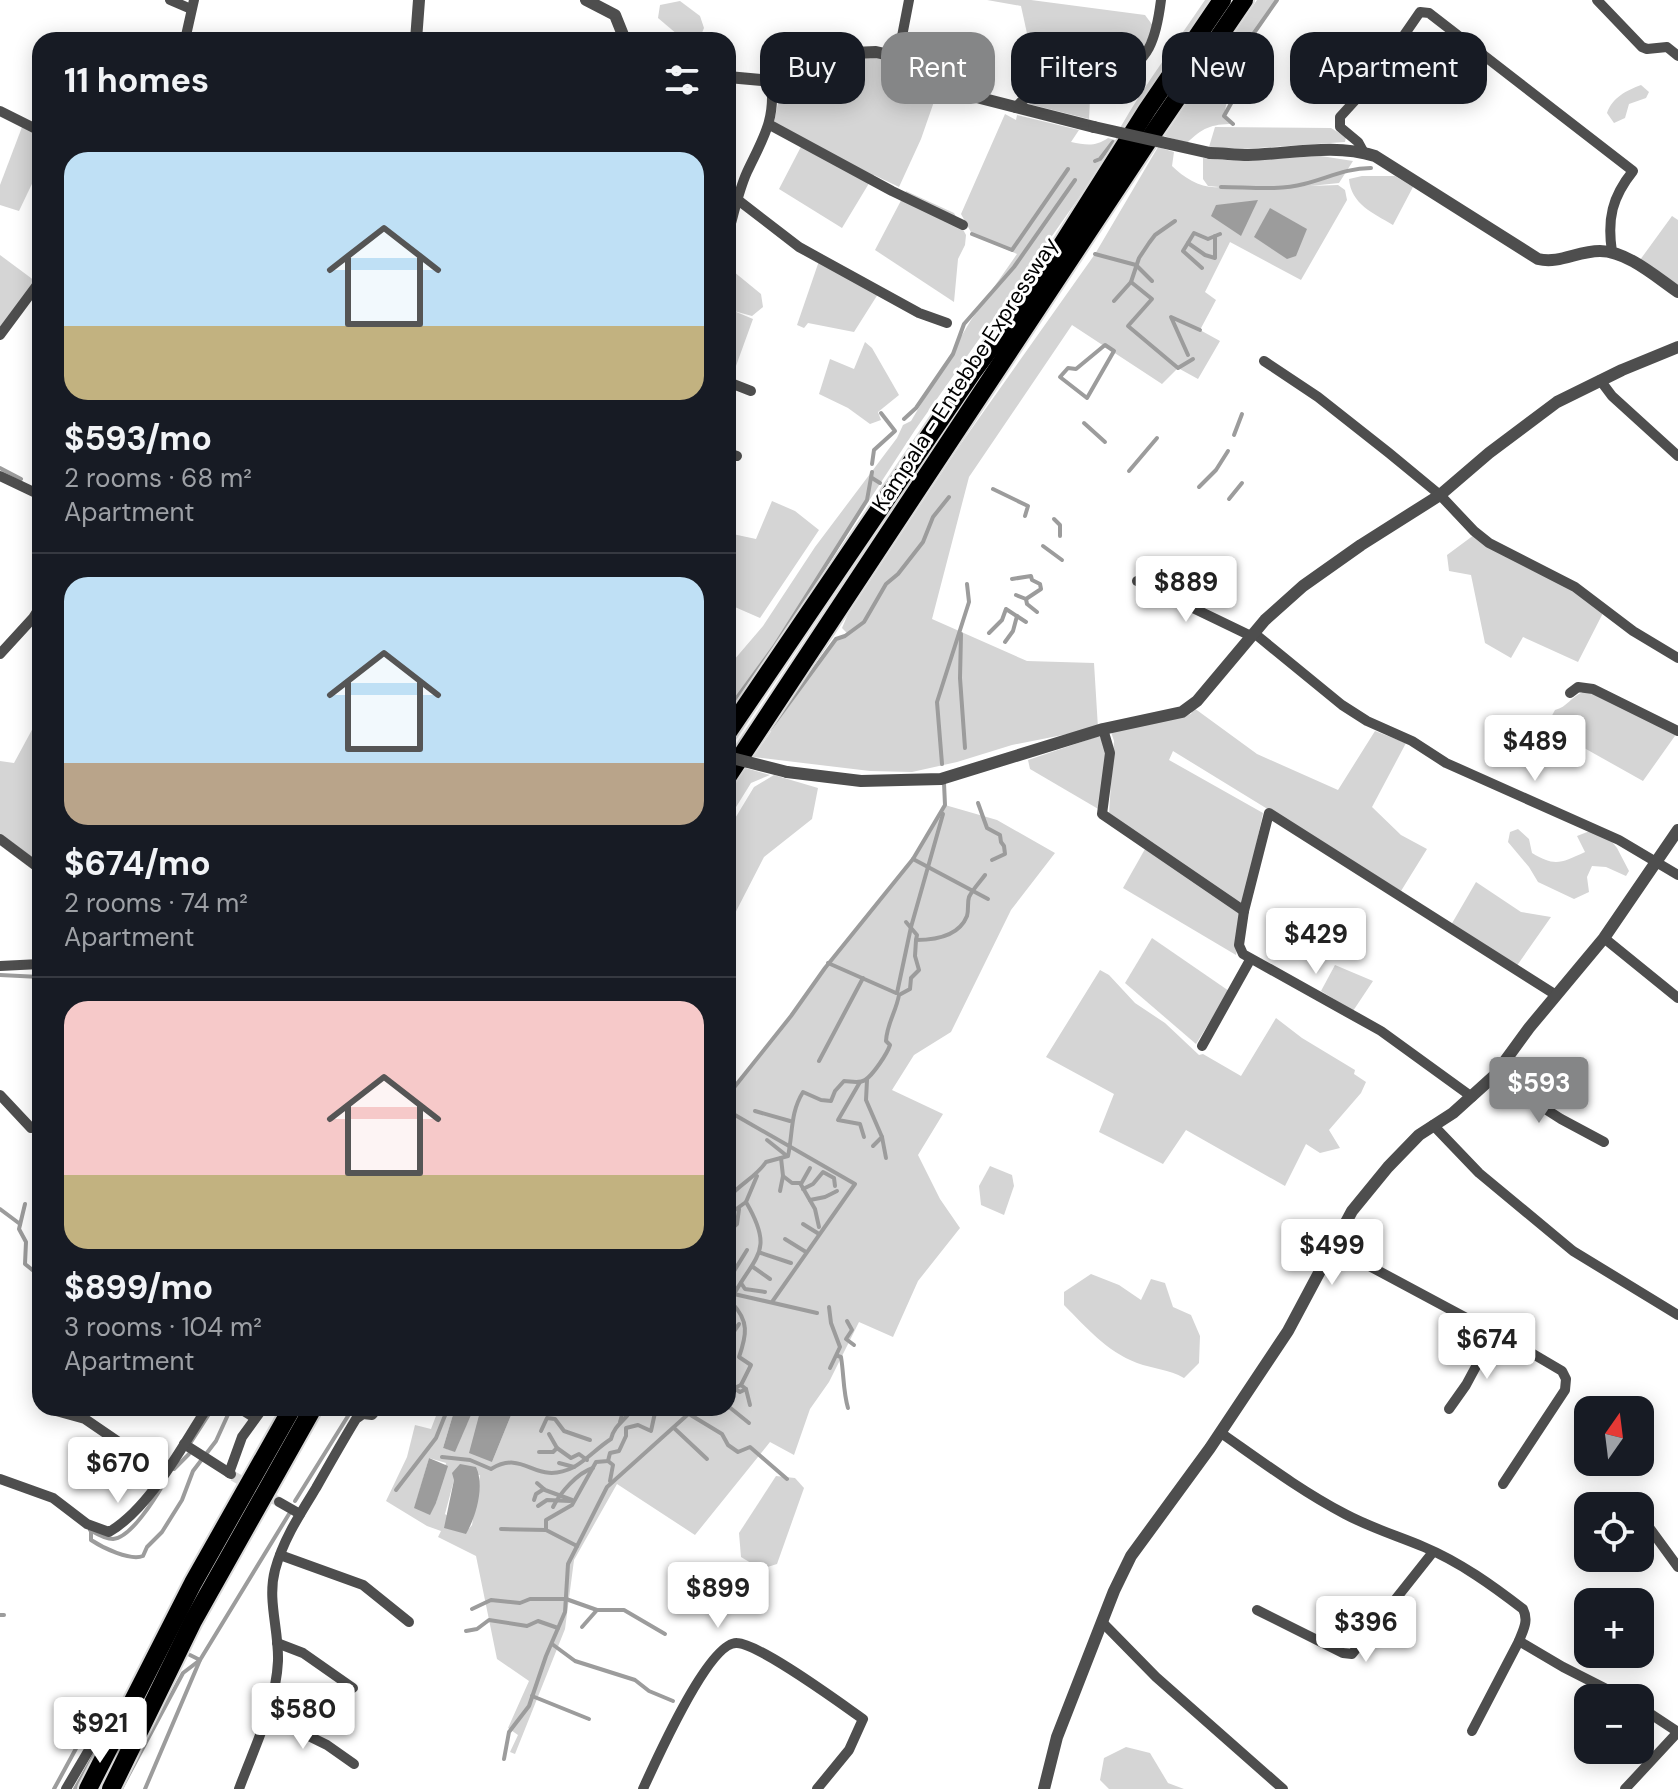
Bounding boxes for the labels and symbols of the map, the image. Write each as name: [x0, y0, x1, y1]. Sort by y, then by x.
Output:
street label: Kampala - Entebbe Expressway: [865, 231, 1065, 517]
pin: $889: [1139, 556, 1233, 624]
pin: $489: [1488, 715, 1582, 783]
pin: $429: [1269, 908, 1363, 976]
pin: $593: [1492, 1057, 1586, 1125]
pin: $499: [1285, 1219, 1379, 1287]
pin: $674: [1440, 1313, 1534, 1381]
north arrow: [1574, 1396, 1654, 1476]
pin: $670: [71, 1437, 165, 1505]
pin: $899: [671, 1562, 765, 1630]
pin: $396: [1319, 1596, 1413, 1664]
pin: $580: [256, 1683, 350, 1751]
pin: $921: [53, 1697, 147, 1765]

